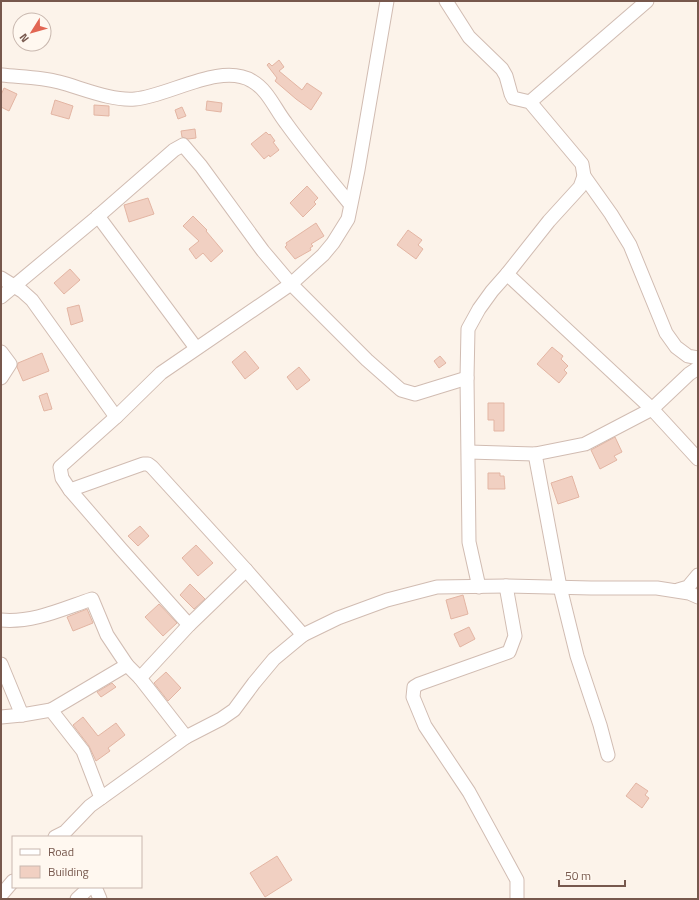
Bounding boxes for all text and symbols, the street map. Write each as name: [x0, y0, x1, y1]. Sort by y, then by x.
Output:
north arrow: [12, 12, 52, 52]
text: N: [15, 30, 33, 46]
legend: [12, 836, 142, 888]
text: Road: [48, 842, 74, 861]
text: Building: [48, 862, 89, 881]
scale bar: [559, 862, 625, 888]
text: 50 m: [565, 866, 591, 885]

